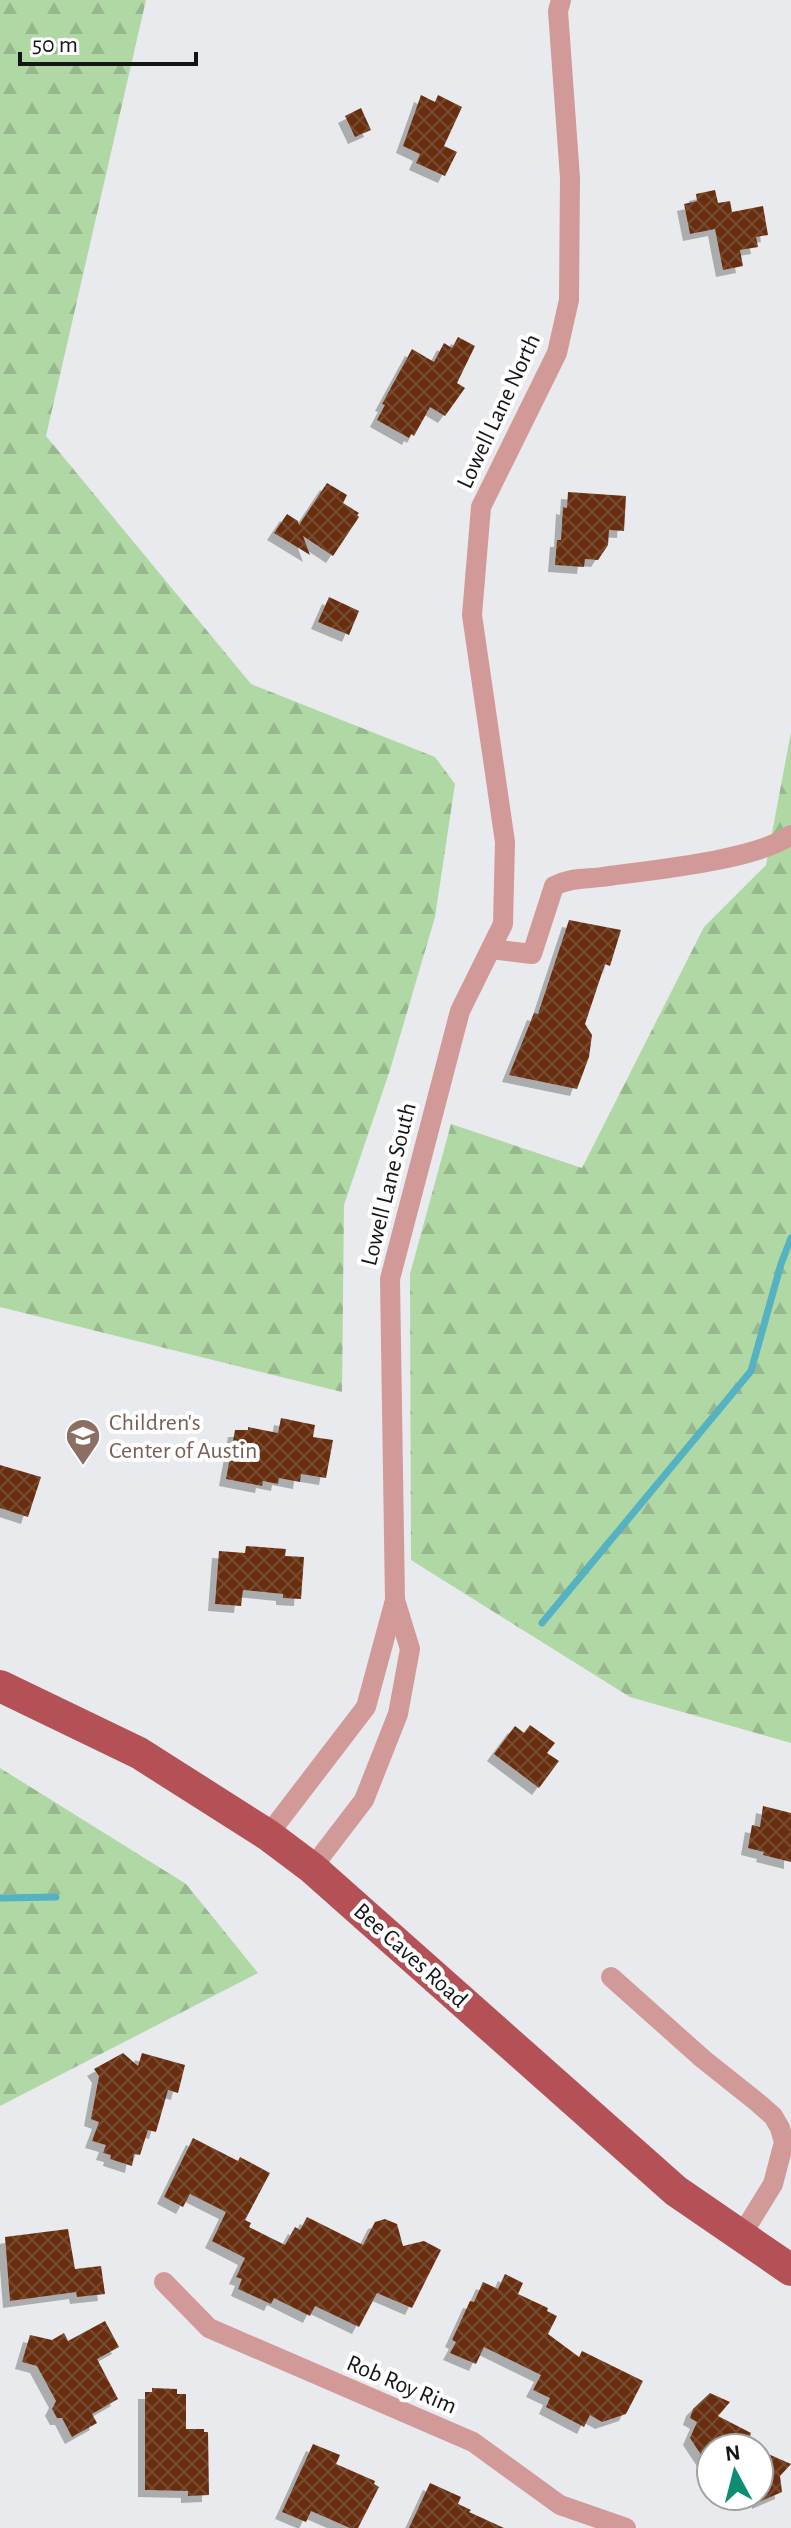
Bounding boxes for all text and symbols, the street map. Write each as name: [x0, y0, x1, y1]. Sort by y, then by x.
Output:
scale bar: [20, 16, 196, 66]
text: 50 m: [32, 33, 78, 57]
street label: Lowell Lane North: [453, 330, 545, 492]
street label: Lowell Lane South: [357, 1100, 421, 1268]
place label: Children's Center of Austin: [109, 1411, 257, 1463]
school or university icon: Children's Center of Austin: [64, 1417, 102, 1467]
street label: Bee Caves Road: [349, 1899, 472, 2013]
street label: Rob Roy Rim: [343, 2351, 460, 2419]
north arrow: [695, 2432, 775, 2512]
text: N: [724, 2441, 742, 2465]

